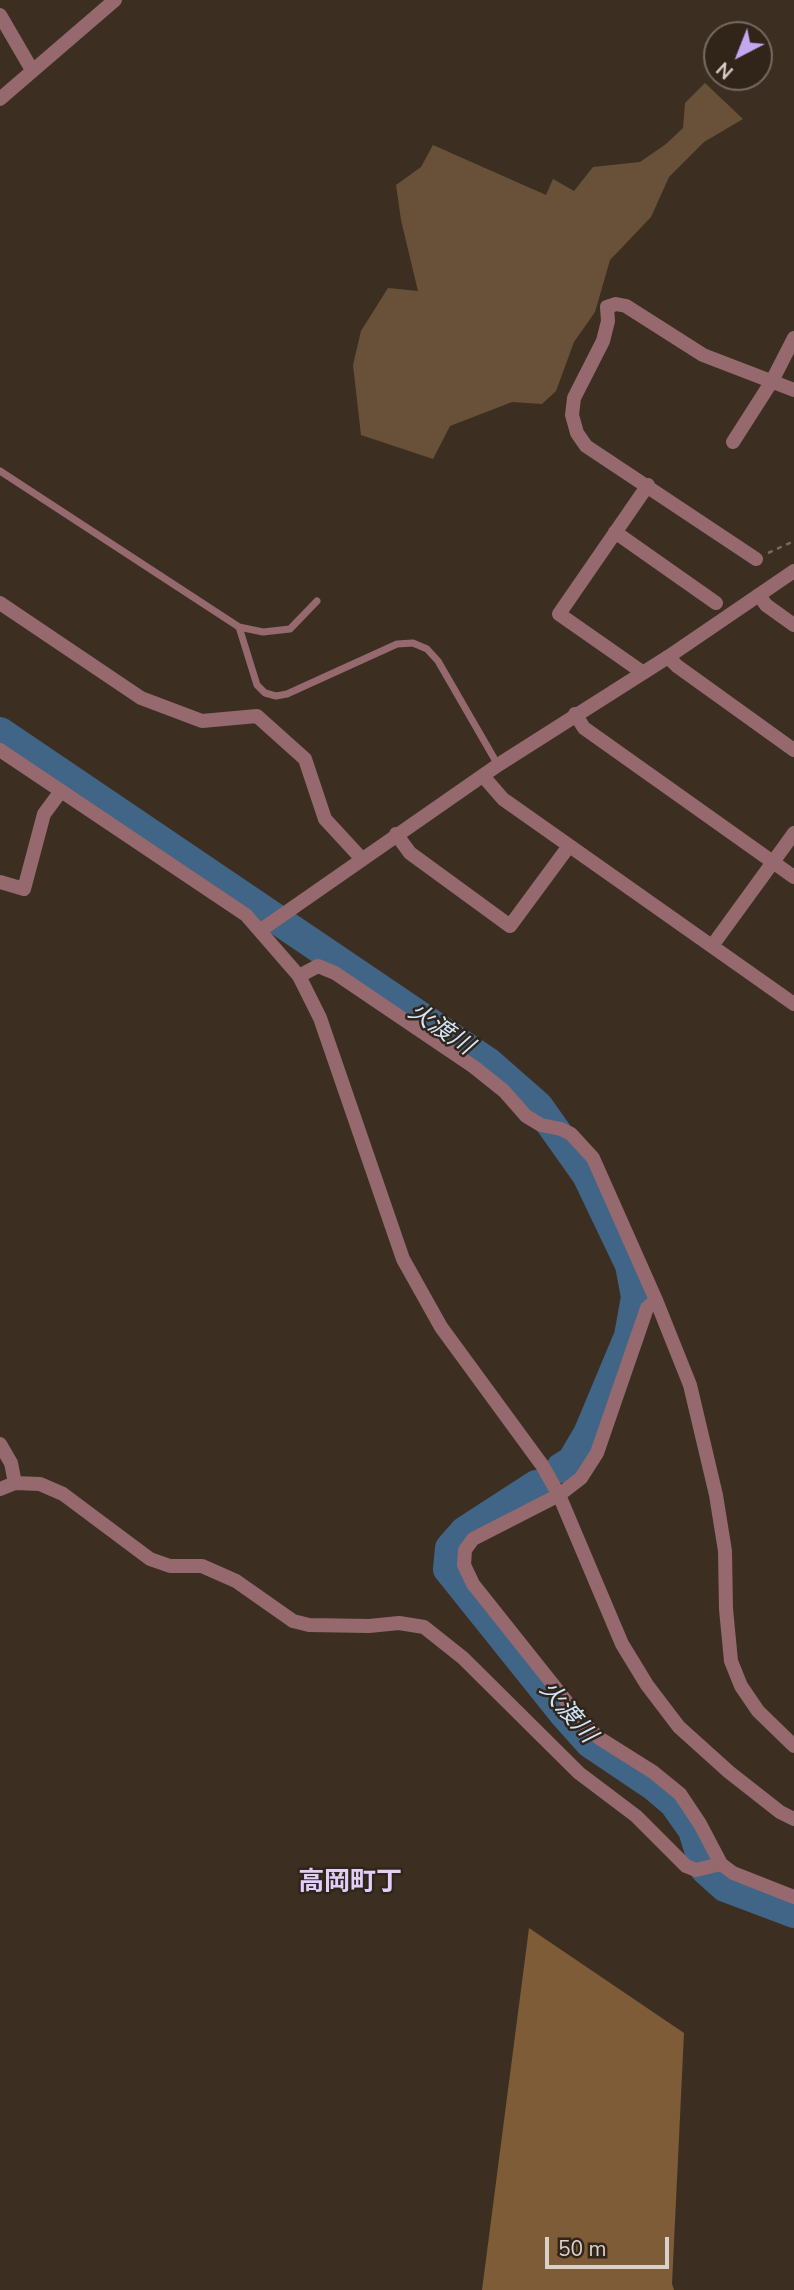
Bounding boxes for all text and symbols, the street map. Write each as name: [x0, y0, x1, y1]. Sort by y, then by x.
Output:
north arrow: [703, 21, 773, 91]
text: N: [711, 56, 739, 85]
water label: 火渡川: [402, 998, 478, 1062]
water label: 火渡川: [533, 1676, 601, 1750]
district label: 高岡町丁: [298, 1868, 402, 1900]
scale bar: [549, 2224, 673, 2268]
text: 50 m: [558, 2235, 607, 2263]

